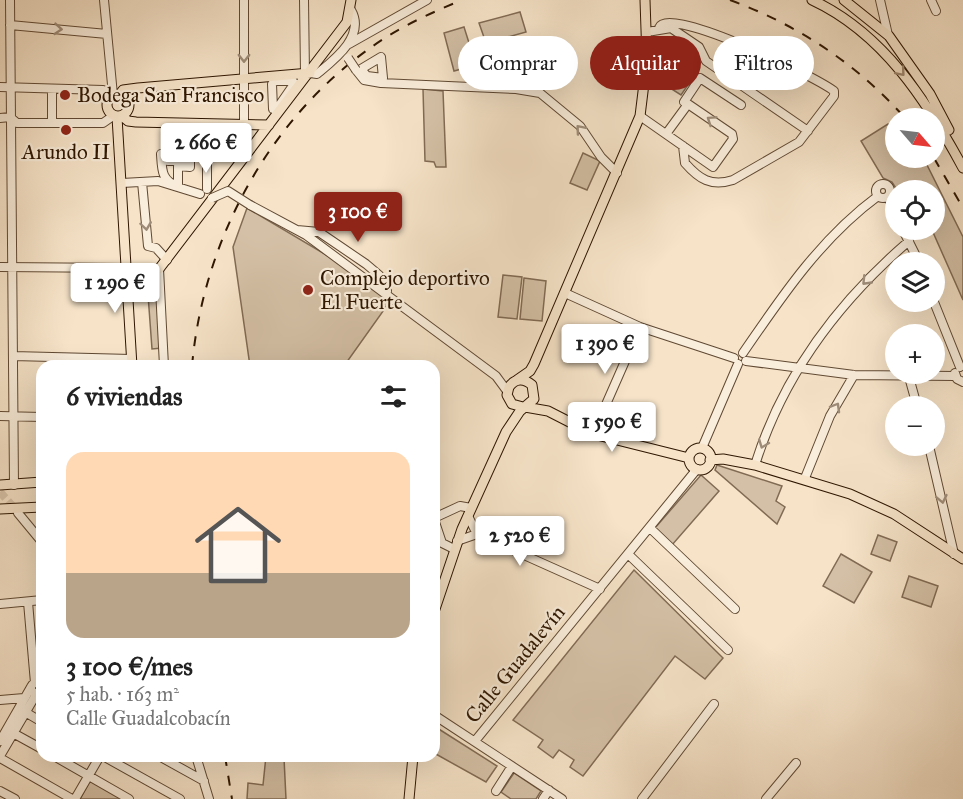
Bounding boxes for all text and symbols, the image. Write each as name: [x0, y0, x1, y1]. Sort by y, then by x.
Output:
one-way arrow: [54, 22, 63, 35]
chip: Comprar: [458, 36, 578, 90]
chip: Alquilar: [590, 36, 701, 90]
chip: Filtros: [713, 36, 814, 90]
one-way arrow: [238, 54, 250, 63]
one-way arrow: [893, 65, 904, 76]
place label: Bodega San Francisco: [77, 82, 264, 108]
marker: Bodega San Francisco: [58, 88, 72, 102]
north arrow: [885, 108, 945, 168]
map controls: [885, 108, 945, 456]
one-way arrow: [706, 116, 717, 127]
marker: Arundo II: [59, 123, 73, 137]
pin: 2 660 €: [151, 123, 261, 174]
one-way arrow: [577, 125, 588, 136]
text: 2 660 €: [175, 130, 237, 154]
place label: Arundo II: [21, 139, 110, 165]
button: locate: [885, 180, 945, 240]
pin: 3 100 €: [303, 192, 413, 243]
text: 3 100 €: [328, 199, 388, 223]
one-way arrow: [139, 221, 151, 231]
button: layers: [885, 252, 945, 312]
pin: 1 290 €: [60, 263, 170, 314]
place label: Complejo deportivo El Fuerte: [320, 265, 490, 315]
text: 1 290 €: [85, 270, 145, 294]
one-way arrow: [862, 274, 873, 284]
marker: Complejo deportivo El Fuerte: [301, 283, 315, 297]
pin: 1 390 €: [550, 324, 660, 375]
button: +: [885, 324, 945, 384]
text: 1 390 €: [575, 331, 635, 355]
text: 6 viviendas: [66, 380, 182, 412]
icon: filters: [377, 380, 410, 413]
button: −: [885, 396, 945, 456]
pin: 1 590 €: [557, 402, 667, 453]
one-way arrow: [829, 403, 840, 413]
text: 1 590 €: [582, 409, 642, 433]
one-way arrow: [757, 438, 770, 449]
icon: home: [184, 491, 292, 599]
one-way arrow: [935, 494, 948, 504]
pin: 2 520 €: [465, 516, 575, 567]
text: 2 520 €: [489, 523, 551, 547]
street label: Calle Guadalevín: [460, 600, 570, 728]
text: 3 100 €/mes: [66, 650, 193, 682]
text: 5 hab. · 163 m²: [66, 682, 179, 706]
text: Calle Guadalcobacín: [66, 706, 231, 730]

